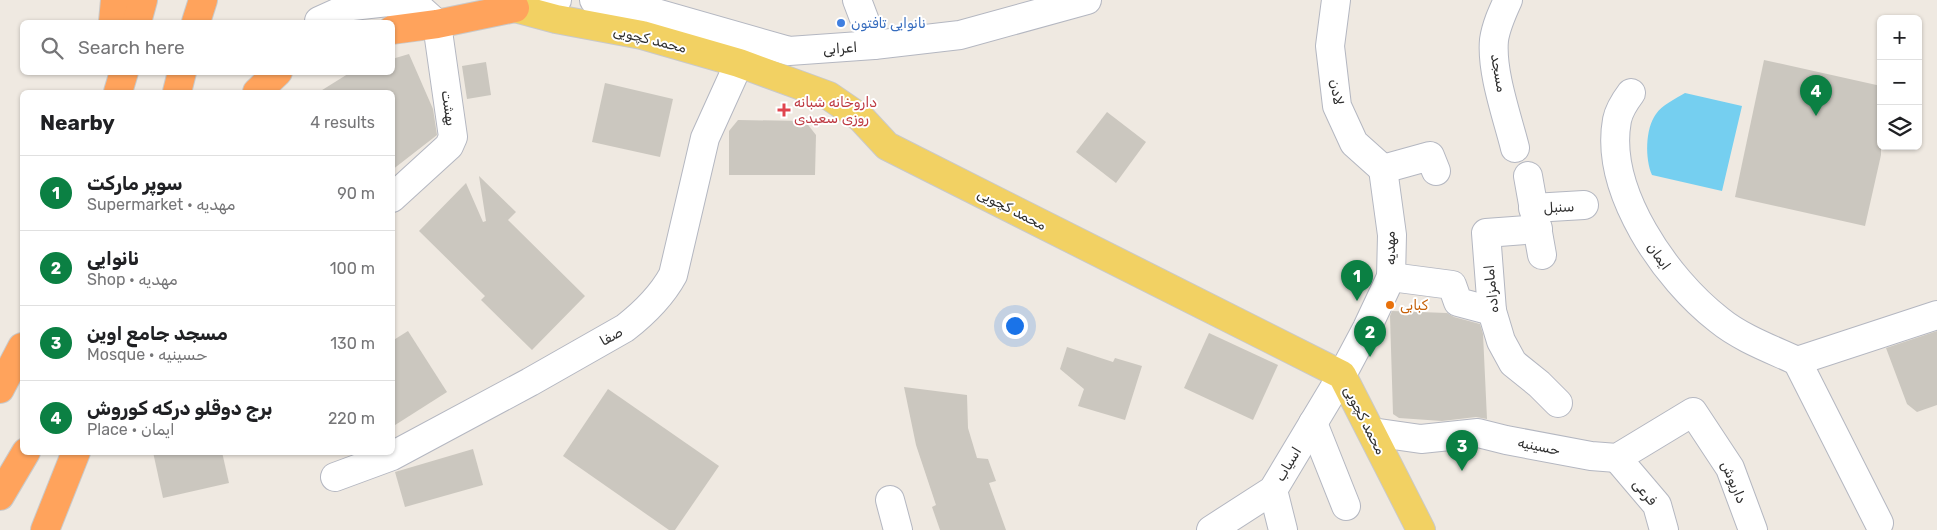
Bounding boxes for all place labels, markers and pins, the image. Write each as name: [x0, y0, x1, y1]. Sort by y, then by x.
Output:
place label: نانوایی تافتون: [851, 15, 926, 32]
marker: نانوایی تافتون: [835, 17, 847, 29]
pin: 4: [1800, 75, 1832, 116]
place label: داروخانه شبانه روزی سعیدی: [794, 94, 877, 127]
marker: داروخانه شبانه روزی سعیدی: [778, 104, 790, 116]
pin: 1: [1341, 260, 1373, 301]
place label: کبابی: [1400, 297, 1429, 314]
marker: کبابی: [1384, 299, 1396, 311]
pin: 2: [1354, 316, 1386, 357]
pin: 3: [1446, 430, 1478, 471]

